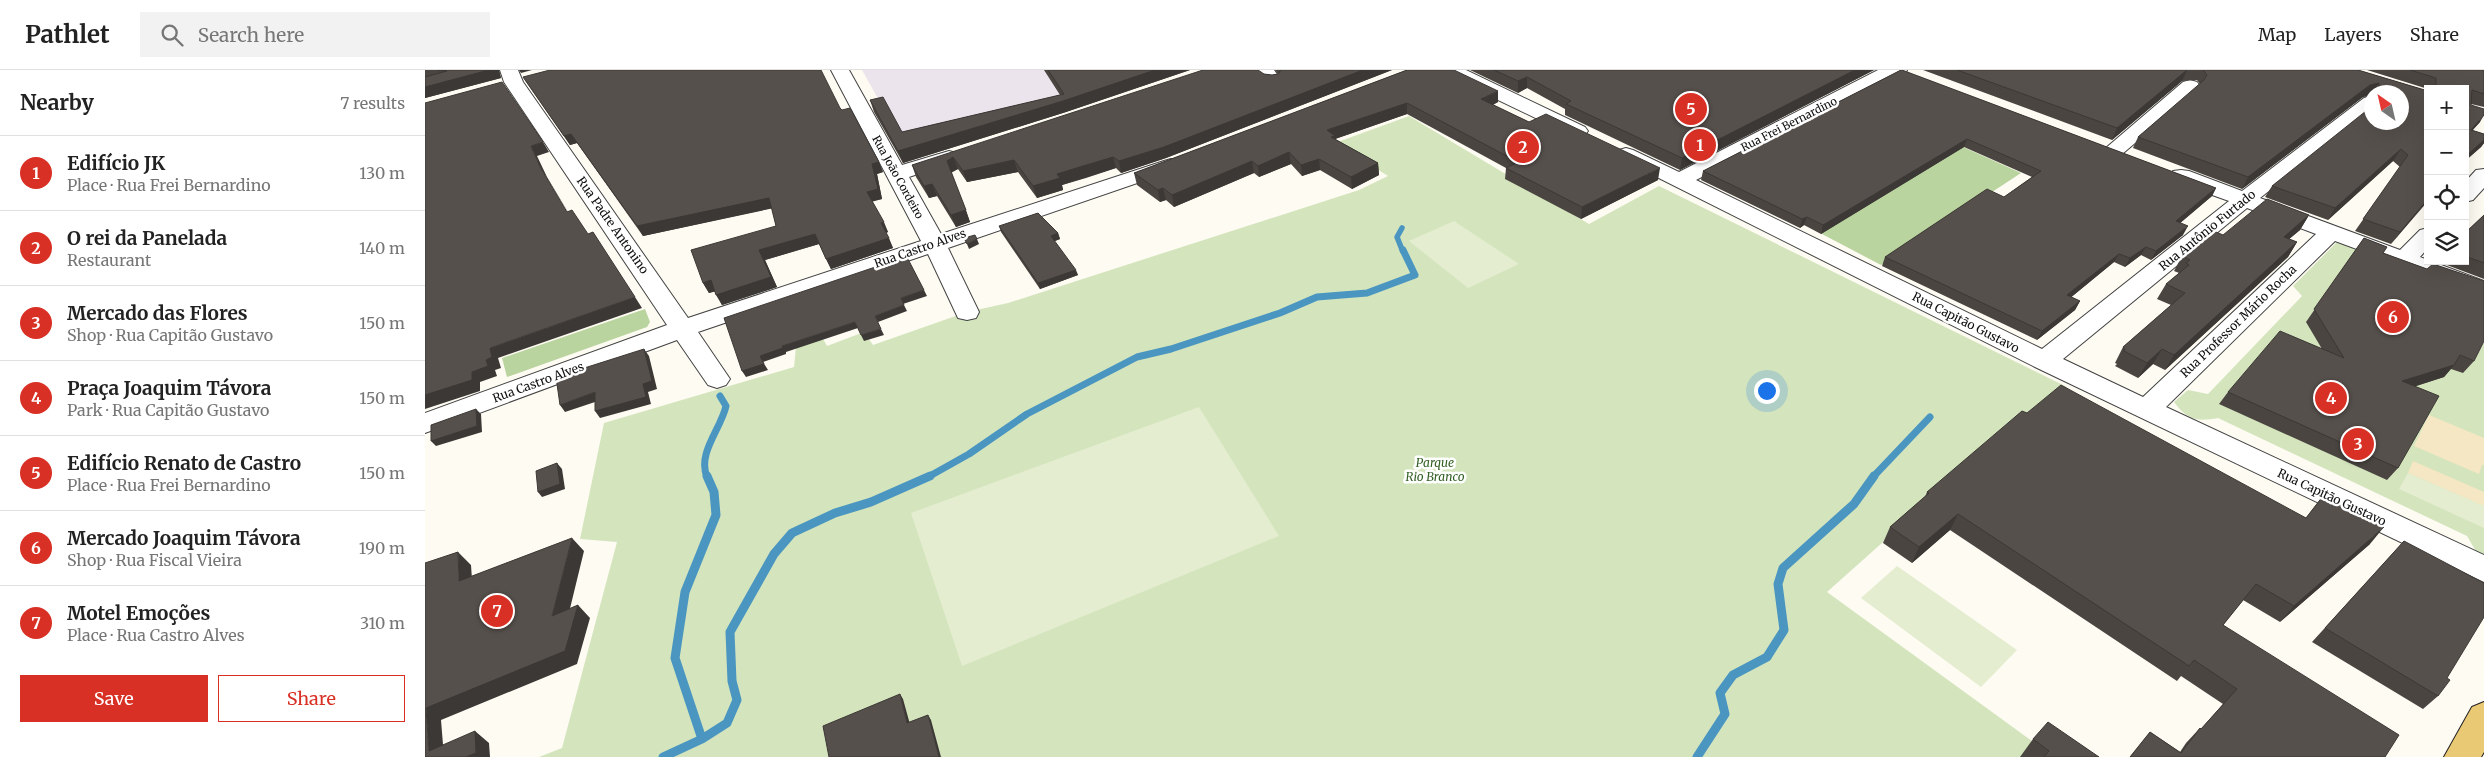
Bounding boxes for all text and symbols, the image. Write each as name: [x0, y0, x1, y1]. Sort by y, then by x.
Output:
search box: [140, 12, 490, 57]
text: Pathlet: [25, 19, 110, 50]
icon: search: [158, 21, 186, 49]
text: Search here: [198, 23, 304, 47]
text: Map: [2258, 23, 2296, 46]
text: Layers: [2324, 23, 2382, 46]
text: Share: [2410, 23, 2459, 46]
north arrow: [2364, 85, 2409, 130]
map controls: [2424, 85, 2469, 265]
button: +: [2424, 85, 2469, 130]
text: Nearby: [20, 89, 94, 116]
pin: 5: [1675, 90, 1707, 128]
text: 7 results: [340, 93, 405, 113]
street label: Rua Frei Bernardino: [1739, 93, 1840, 154]
pin: 1: [1684, 126, 1716, 164]
pin: 2: [1507, 128, 1539, 166]
button: −: [2424, 130, 2469, 175]
street label: Rua João Cordeiro: [869, 133, 927, 222]
text: Edifício JK: [67, 151, 165, 175]
text: 1: [32, 163, 40, 183]
text: 130 m: [359, 163, 405, 183]
street label: Rua Padre Antonino: [574, 174, 652, 276]
text: Place · Rua Frei Bernardino: [67, 175, 271, 195]
button: locate: [2424, 175, 2469, 220]
street label: Rua Antônio Furtado: [2156, 186, 2258, 274]
button: layers: [2424, 220, 2469, 265]
street label: Rua Castro Alves: [872, 225, 968, 271]
text: O rei da Panelada: [67, 226, 227, 250]
text: 2: [31, 238, 41, 258]
text: 140 m: [359, 238, 405, 258]
text: Restaurant: [67, 250, 151, 270]
street label: Rua Professor Mário Rocha: [2177, 261, 2300, 380]
street label: Rua Capitão Gustavo: [1910, 289, 2022, 355]
pin: 6: [2377, 298, 2409, 336]
text: Mercado das Flores: [67, 301, 248, 325]
text: 3: [31, 313, 41, 333]
text: 150 m: [359, 313, 405, 333]
text: Shop · Rua Capitão Gustavo: [67, 325, 273, 345]
street label: Rua Castro Alves: [490, 358, 586, 405]
text: Praça Joaquim Távora: [67, 376, 271, 400]
your location: [1754, 378, 1780, 404]
pin: 4: [2315, 379, 2347, 417]
text: 4: [31, 388, 41, 408]
text: 150 m: [359, 388, 405, 408]
text: Park · Rua Capitão Gustavo: [67, 400, 269, 420]
pin: 3: [2342, 425, 2374, 463]
text: Edifício Renato de Castro: [67, 451, 301, 475]
park label: Parque Rio Branco: [1406, 455, 1465, 484]
text: 5: [31, 463, 41, 483]
text: 150 m: [359, 463, 405, 483]
street label: Rua Capitão Gustavo: [2275, 465, 2389, 529]
text: Place · Rua Frei Bernardino: [67, 475, 271, 495]
text: Mercado Joaquim Távora: [67, 526, 301, 550]
text: 6: [31, 538, 41, 558]
text: 190 m: [359, 538, 405, 558]
text: Shop · Rua Fiscal Vieira: [67, 550, 242, 570]
pin: 7: [481, 592, 513, 630]
text: Motel Emoções: [67, 601, 210, 625]
text: 7: [31, 613, 41, 633]
text: 310 m: [360, 613, 405, 633]
text: Place · Rua Castro Alves: [67, 625, 244, 645]
button: Save: [20, 675, 208, 722]
button: Share: [218, 675, 405, 722]

